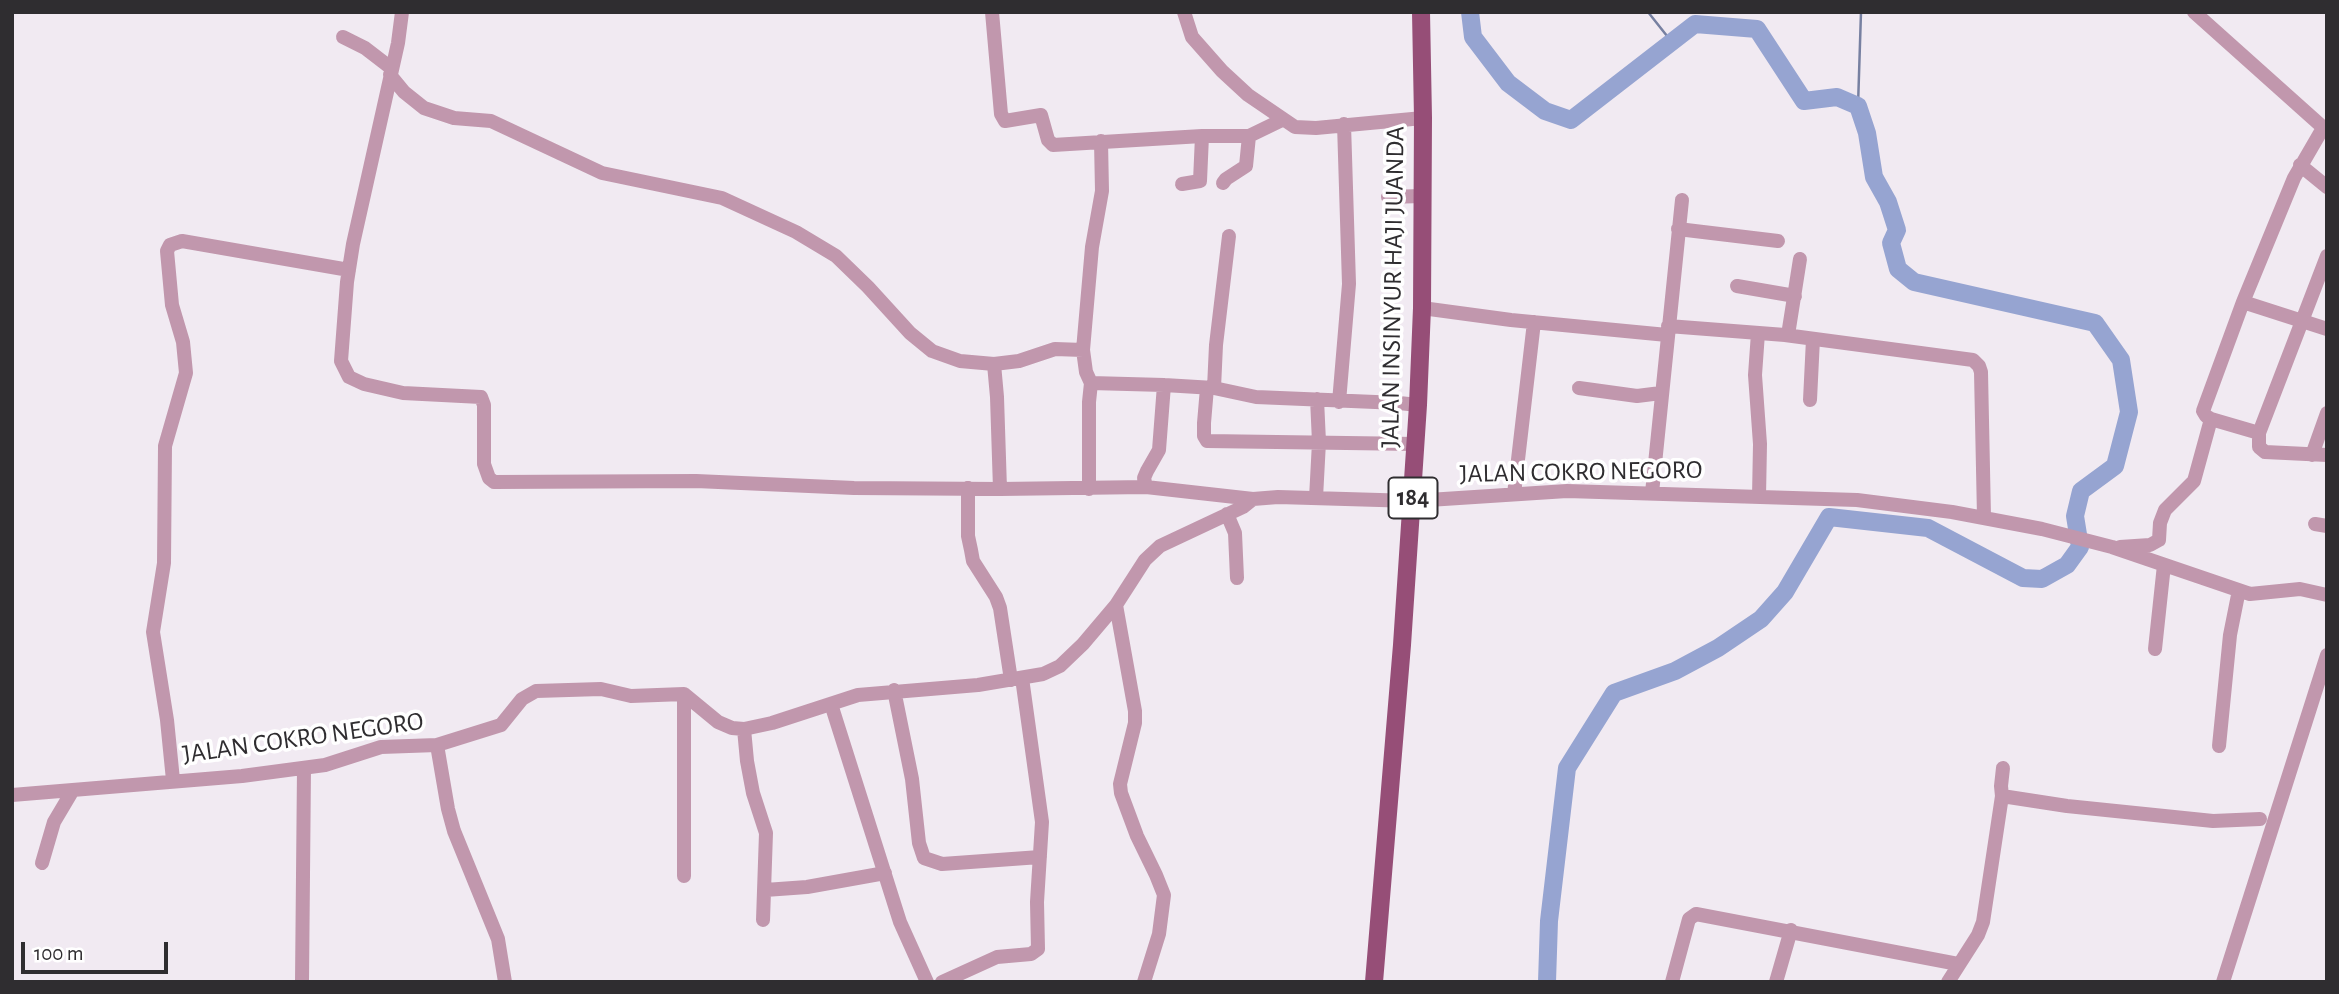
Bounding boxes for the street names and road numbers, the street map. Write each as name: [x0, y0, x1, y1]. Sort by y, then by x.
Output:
street label: JALAN INSINYUR HAJI JUANDA: [1375, 126, 1411, 448]
street label: JALAN COKRO NEGORO: [1459, 454, 1703, 490]
road number: 184: [1388, 477, 1438, 518]
street label: JALAN COKRO NEGORO: [181, 706, 425, 770]

